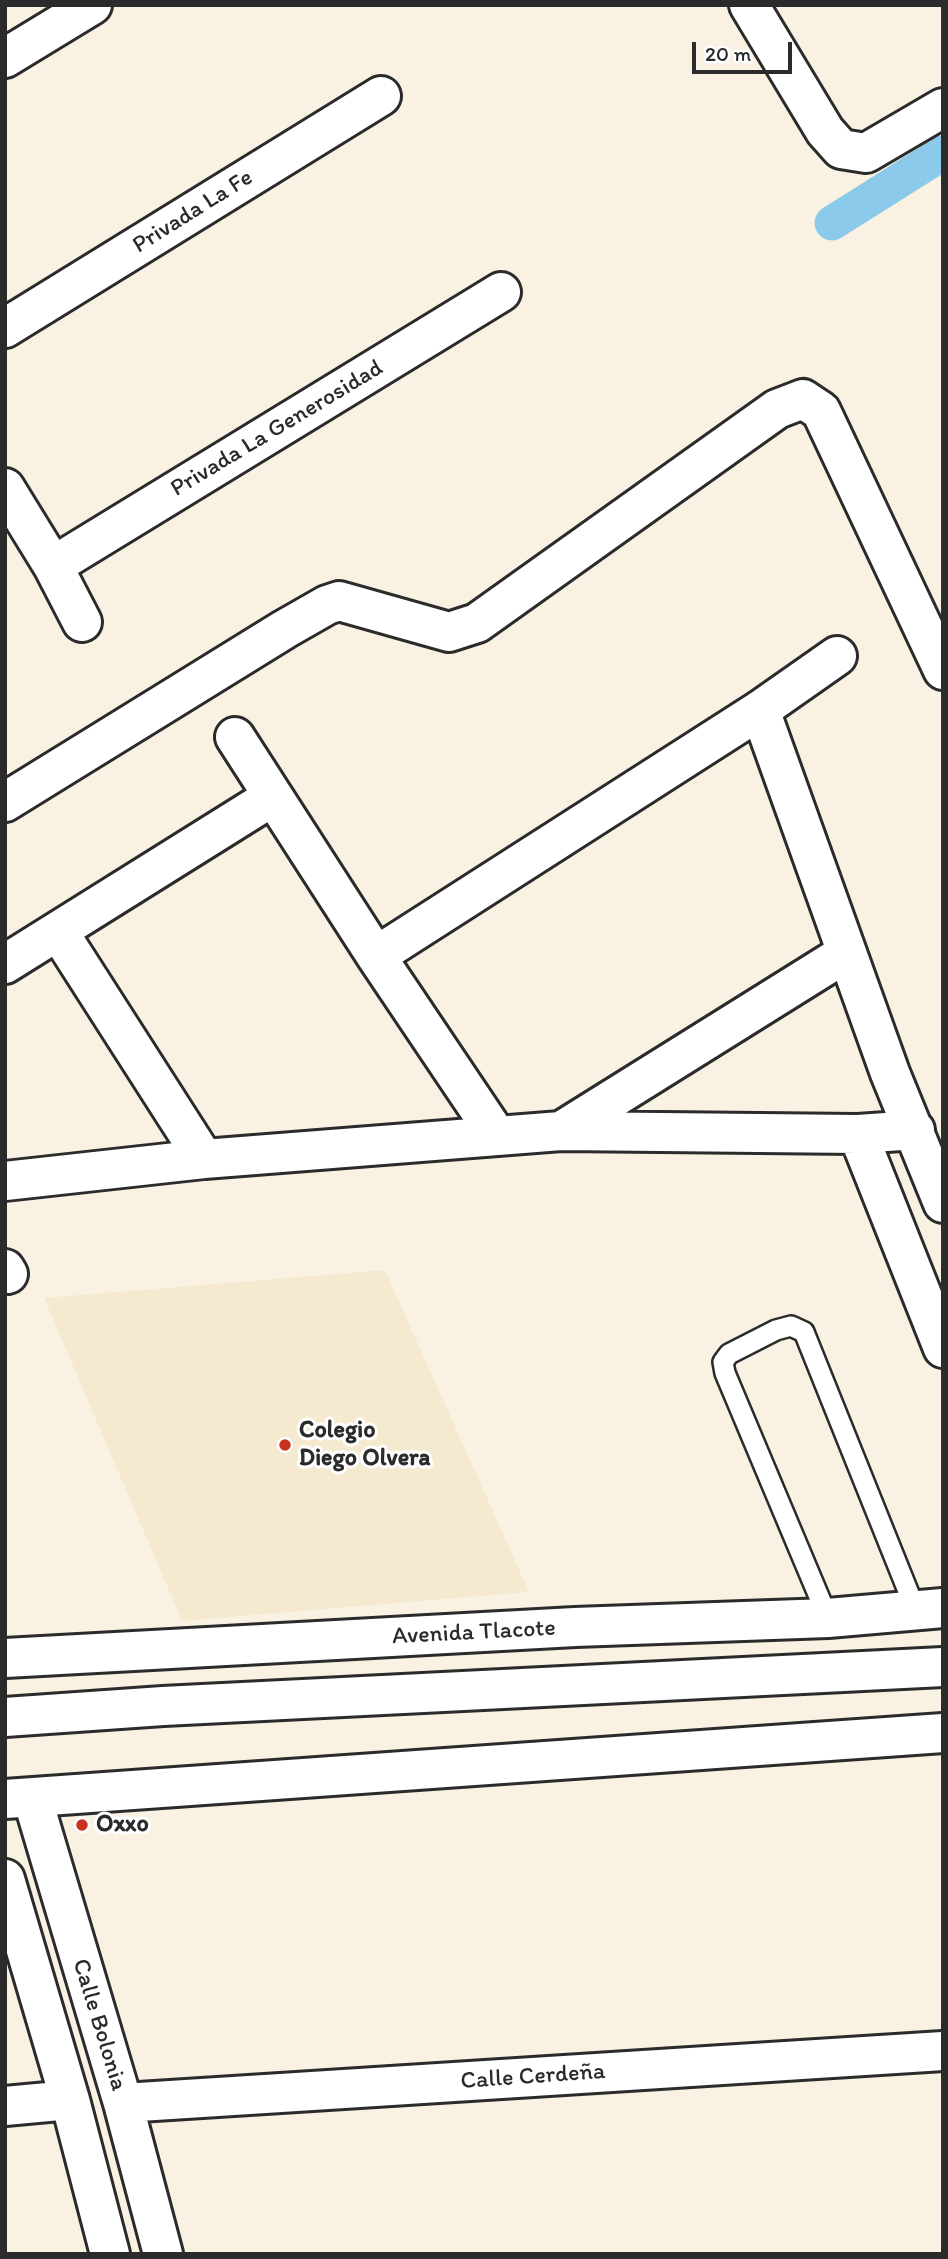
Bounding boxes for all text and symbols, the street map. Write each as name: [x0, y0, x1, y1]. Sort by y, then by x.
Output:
scale bar: [696, 28, 796, 72]
text: 20 m: [705, 41, 751, 66]
street label: Privada La Fe: [128, 164, 258, 260]
street label: Privada La Generosidad: [166, 354, 388, 504]
place label: Colegio Diego Olvera: [299, 1417, 430, 1473]
marker: Colegio Diego Olvera: [277, 1437, 293, 1453]
street label: Avenida Tlacote: [391, 1614, 557, 1652]
place label: Oxxo: [96, 1811, 149, 1839]
marker: Oxxo: [74, 1817, 90, 1833]
street label: Calle Bolonia: [65, 1956, 133, 2094]
street label: Calle Cerdeña: [460, 2058, 606, 2096]

